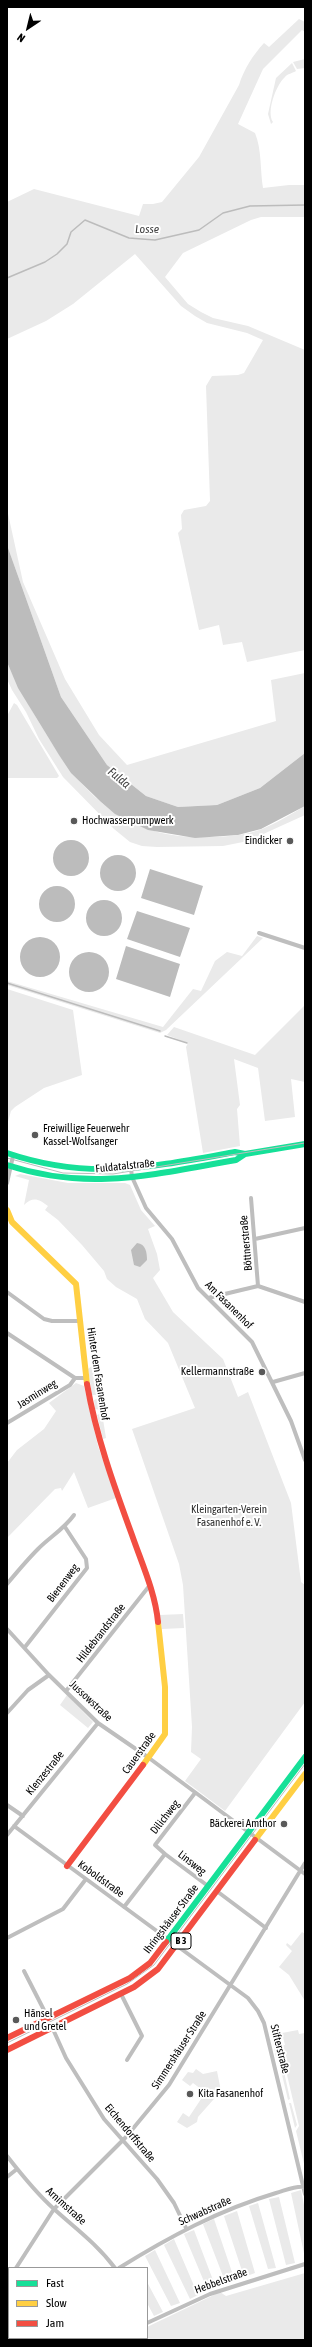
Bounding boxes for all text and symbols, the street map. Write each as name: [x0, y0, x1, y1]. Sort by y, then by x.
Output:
north arrow: [8, 8, 48, 48]
text: N: [15, 31, 27, 45]
water label: Losse: [135, 222, 159, 236]
water label: Fulda: [105, 765, 133, 791]
place label: Hochwasserpumpwerk: [82, 814, 174, 828]
marker: Hochwasserpumpwerk: [69, 816, 79, 826]
place label: Eindicker: [245, 834, 282, 848]
marker: Eindicker: [285, 836, 295, 846]
place label: Freiwillige Feuerwehr Kassel-Wolfsanger: [43, 1122, 129, 1148]
marker: Freiwillige Feuerwehr Kassel-Wolfsanger: [30, 1130, 40, 1140]
street label: Fuldatalstraße: [95, 1156, 155, 1176]
street label: Böttnerstraße: [237, 1215, 255, 1271]
street label: Am Fasanenhof: [202, 1278, 256, 1332]
street label: Hinter dem Fasanenhof: [84, 1326, 112, 1422]
place label: Kellermannstraße: [181, 1365, 254, 1379]
marker: Kellermannstraße: [257, 1367, 267, 1377]
street label: Jasminweg: [15, 1377, 59, 1411]
park label: Kleingarten-Verein Fasanenhof e. V.: [191, 1503, 267, 1529]
street label: Bienenweg: [44, 1561, 82, 1605]
street label: Hildebrandstraße: [74, 1601, 128, 1665]
street label: Jussowstraße: [67, 1678, 115, 1724]
street label: Cauerstraße: [119, 1729, 159, 1777]
street label: Klenzestraße: [23, 1748, 67, 1798]
street label: Dilichweg: [148, 1797, 182, 1837]
place label: Bäckerei Amthor: [209, 1817, 276, 1831]
marker: Bäckerei Amthor: [279, 1819, 289, 1829]
street label: Linsweg: [175, 1848, 209, 1878]
street label: Koboldstraße: [75, 1858, 127, 1900]
street label: Ihringshäuser Straße: [141, 1882, 201, 1956]
road number: B 3: [171, 1933, 191, 1949]
place label: Hänsel und Gretel: [24, 2007, 66, 2033]
street label: Simmershäuser Straße: [149, 2008, 209, 2092]
marker: Hänsel und Gretel: [11, 2015, 21, 2025]
street label: Stifterstraße: [268, 2023, 292, 2075]
place label: Kita Fasanenhof: [198, 2087, 263, 2101]
marker: Kita Fasanenhof: [185, 2089, 195, 2099]
street label: Eichendorffstraße: [102, 2101, 158, 2165]
street label: Arnimstraße: [43, 2184, 89, 2228]
street label: Schwabstraße: [177, 2194, 233, 2228]
street label: Hebbelstraße: [193, 2265, 249, 2297]
legend: [8, 2267, 148, 2339]
text: Fast: [46, 2276, 64, 2290]
text: Slow: [46, 2296, 67, 2310]
text: Jam: [46, 2316, 64, 2330]

